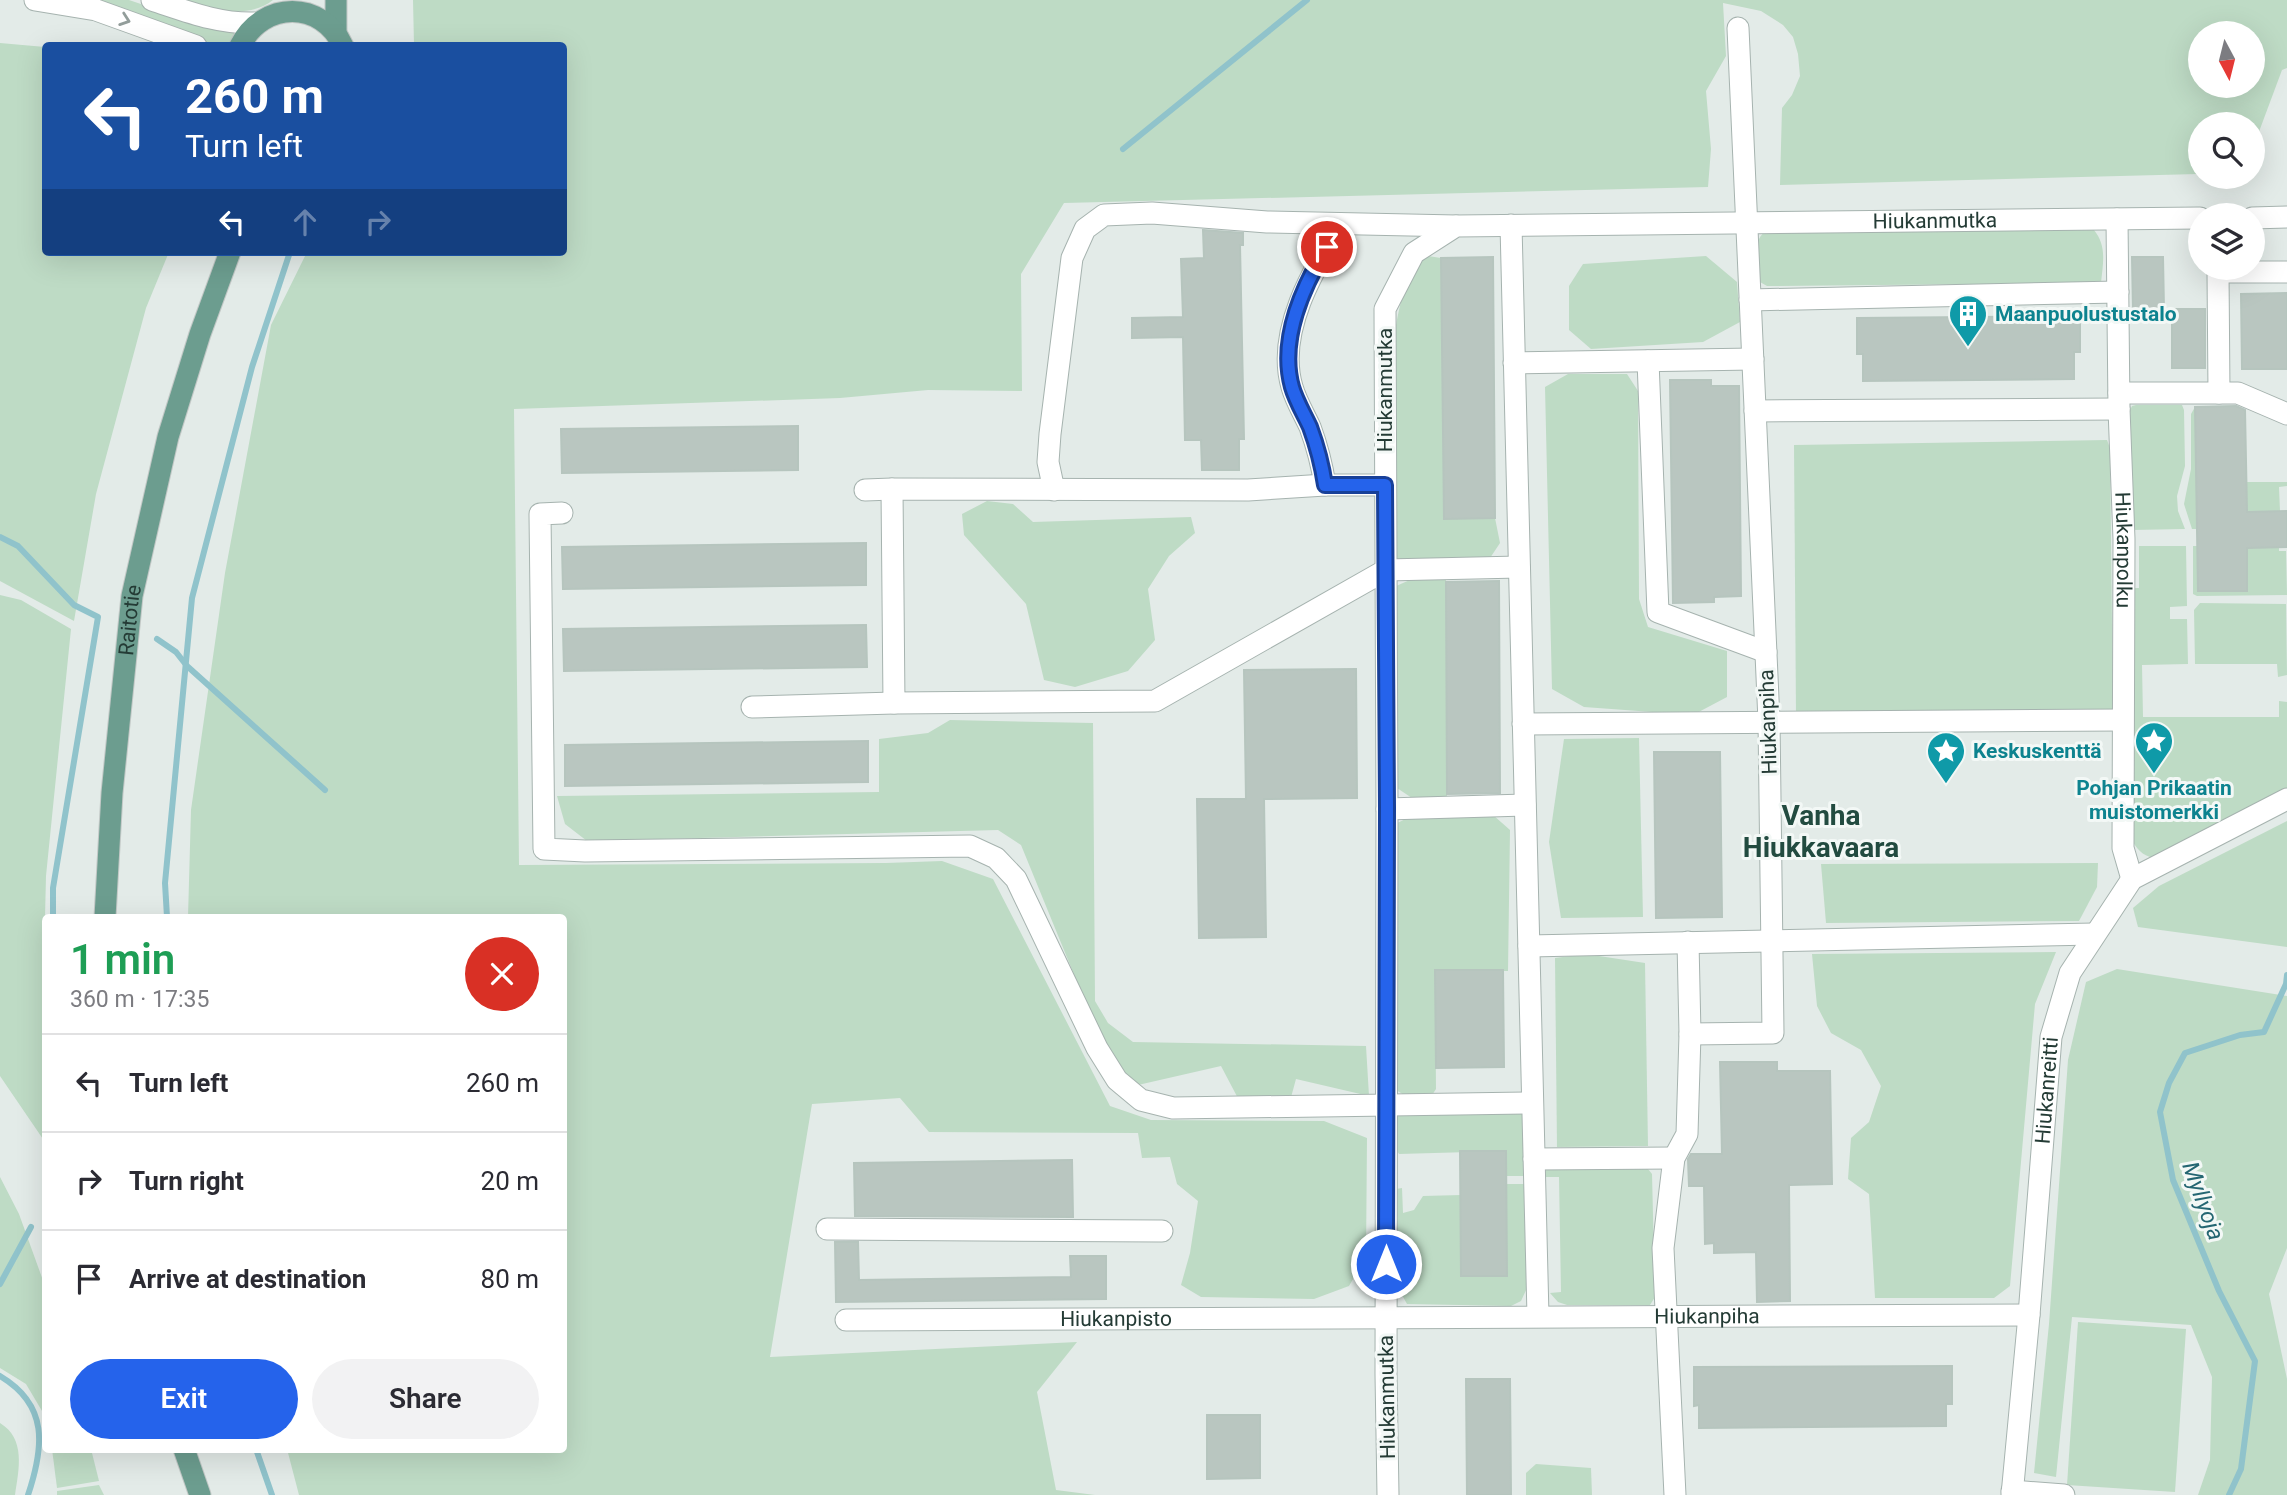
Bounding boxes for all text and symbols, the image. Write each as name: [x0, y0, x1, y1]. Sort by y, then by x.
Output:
one-way arrow: [118, 12, 130, 26]
north arrow: [2188, 21, 2264, 98]
map controls: [2188, 21, 2265, 280]
text: 260 m: [185, 68, 324, 125]
icon: left: [70, 70, 161, 161]
button: search: [2188, 112, 2265, 189]
text: Turn left: [185, 127, 303, 165]
icon: left: [213, 203, 251, 241]
icon: ahead: [286, 203, 324, 241]
icon: right: [359, 203, 397, 241]
button: layers: [2188, 203, 2265, 280]
street label: Hiukanmutka: [1873, 208, 1997, 234]
pin: [1297, 217, 1357, 277]
icon: arrive: [1308, 228, 1346, 266]
building icon: Maanpuolustustalo: [1947, 293, 1989, 348]
place label: Maanpuolustustalo: [1995, 302, 2177, 326]
street label: Hiukanmutka: [1373, 328, 1397, 452]
street label: Hiukanpolku: [2110, 491, 2136, 608]
street label: Raitotie: [114, 582, 146, 657]
street label: Hiukanpiha: [1754, 669, 1782, 775]
place icon: Pohjan Prikaatin muistomerkki: [2133, 720, 2175, 775]
place icon: Keskuskenttä: [1925, 730, 1967, 785]
place label: Keskuskenttä: [1973, 739, 2102, 763]
place label: Pohjan Prikaatin muistomerkki: [2076, 776, 2232, 824]
district label: Vanha Hiukkavaara: [1743, 799, 1899, 864]
text: 1 min: [70, 935, 175, 984]
button: close: [465, 937, 539, 1011]
text: 360 m · 17:35: [70, 986, 209, 1013]
street label: Hiukanreitti: [2031, 1036, 2063, 1145]
icon: left: [70, 1064, 108, 1102]
text: Turn left: [129, 1068, 228, 1098]
text: 260 m: [466, 1068, 539, 1098]
water label: Myllyoja: [2176, 1158, 2230, 1244]
icon: right: [70, 1162, 108, 1200]
text: Turn right: [129, 1166, 244, 1196]
text: 20 m: [481, 1166, 539, 1196]
position arrow: [1349, 1227, 1423, 1301]
icon: arrive: [70, 1260, 108, 1298]
text: Arrive at destination: [129, 1264, 366, 1294]
text: 80 m: [481, 1264, 539, 1294]
street label: Hiukanpiha: [1654, 1304, 1760, 1329]
street label: Hiukanpisto: [1060, 1307, 1172, 1331]
street label: Hiukanmutka: [1374, 1335, 1400, 1459]
button: Exit: [70, 1359, 298, 1439]
button: Share: [312, 1359, 539, 1439]

